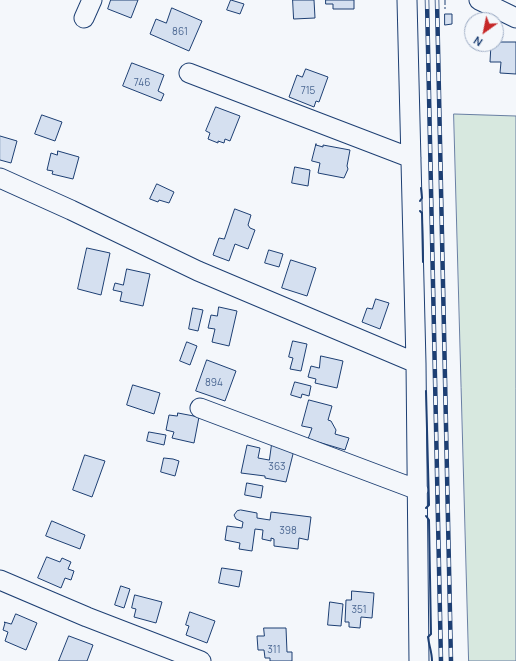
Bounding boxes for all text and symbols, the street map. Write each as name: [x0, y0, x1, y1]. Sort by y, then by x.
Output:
north arrow: [464, 12, 504, 52]
house number: 861: [172, 26, 188, 38]
text: N: [470, 33, 485, 50]
house number: 746: [134, 77, 150, 89]
house number: 715: [301, 85, 315, 97]
house number: 894: [205, 377, 223, 389]
house number: 363: [268, 461, 286, 473]
house number: 398: [279, 525, 297, 537]
house number: 351: [351, 604, 367, 616]
house number: 311: [267, 644, 281, 656]

